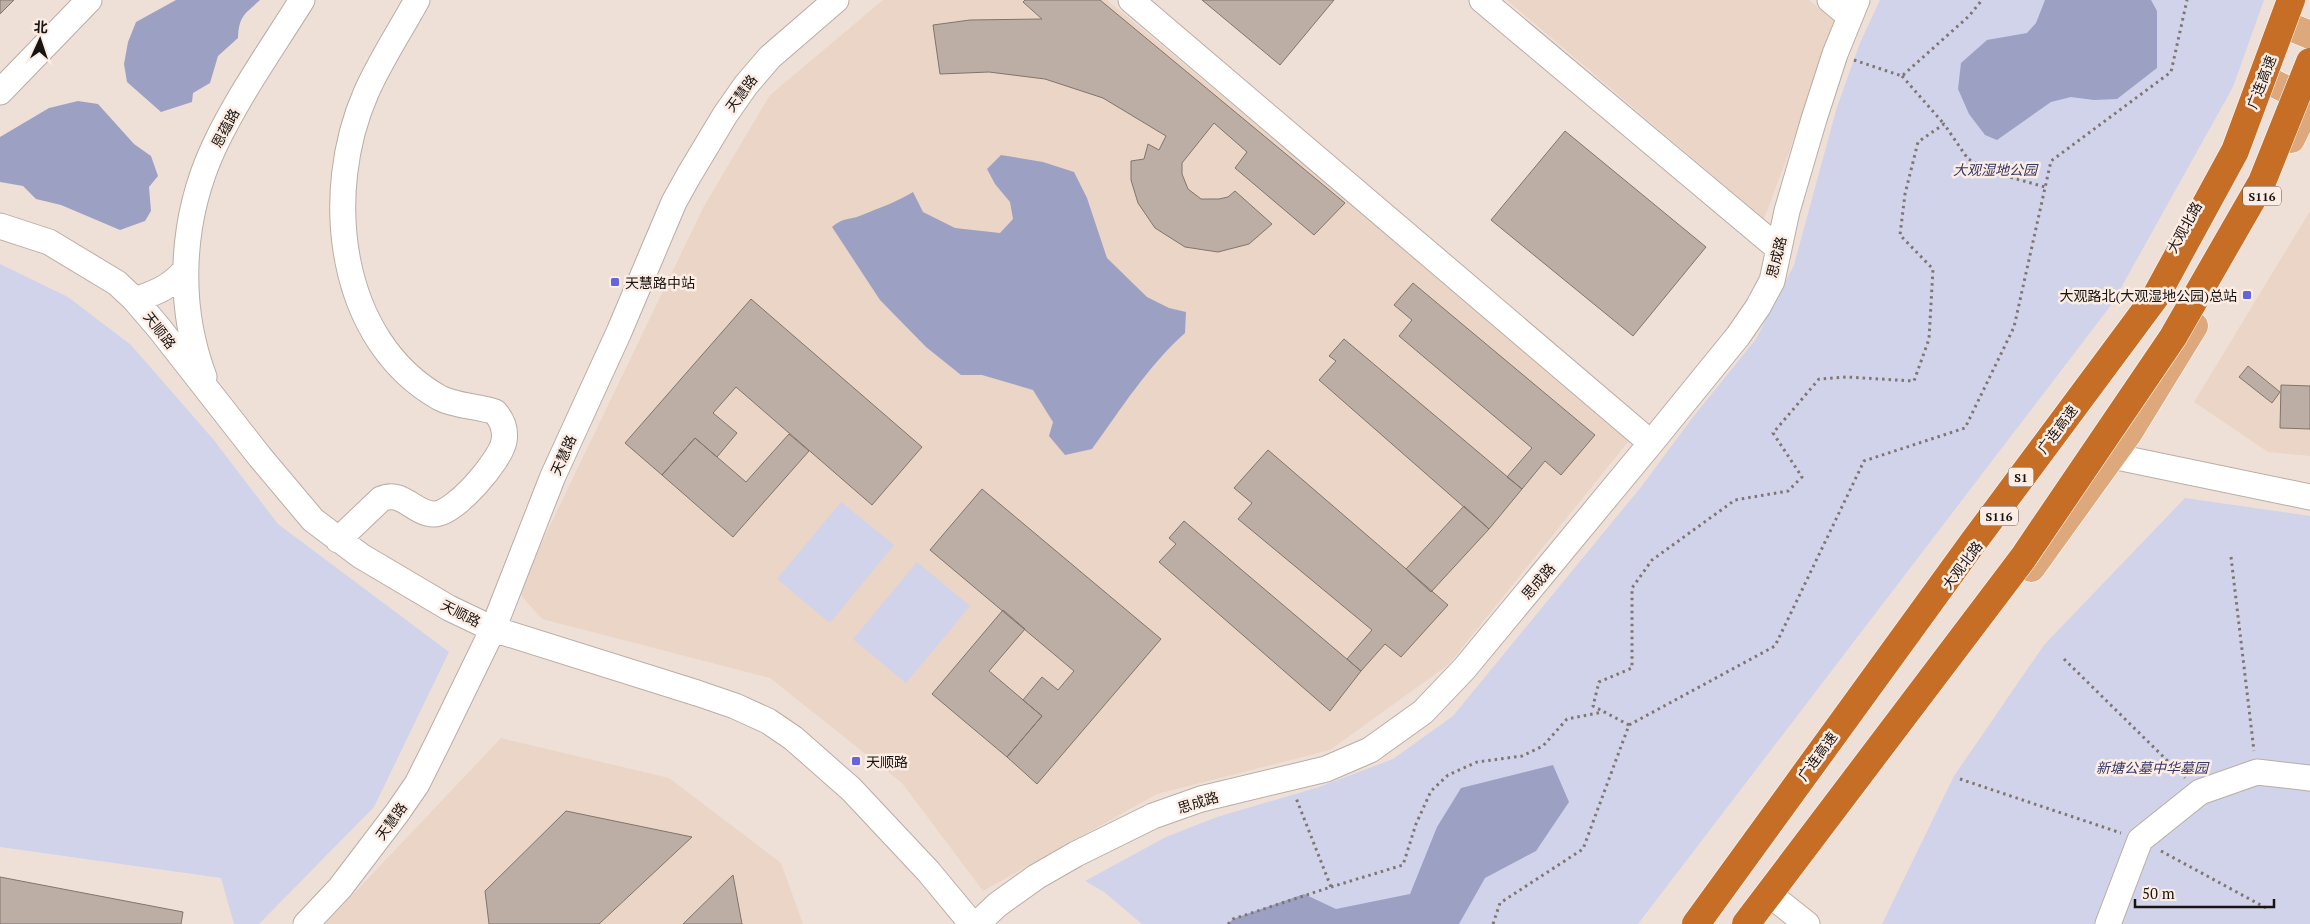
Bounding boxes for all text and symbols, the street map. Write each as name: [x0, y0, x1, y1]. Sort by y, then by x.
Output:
north arrow: [15, 15, 65, 65]
text: 北: [33, 17, 48, 36]
street label: 广连高速: [2242, 52, 2280, 112]
street label: 天慧路: [721, 71, 761, 115]
street label: 恩蕴路: [207, 105, 243, 151]
park label: 大观湿地公园: [1953, 160, 2039, 179]
road number: S116: [2243, 187, 2281, 206]
street label: 大观北路: [2162, 198, 2206, 256]
street label: 思成路: [1762, 234, 1790, 280]
place label: 天慧路中站: [625, 273, 695, 292]
marker: 天慧路中站: [609, 276, 621, 288]
place label: 大观路北(大观湿地公园)总站: [2059, 286, 2237, 305]
marker: 大观路北(大观湿地公园)总站: [2241, 289, 2253, 301]
street label: 天顺路: [140, 308, 180, 352]
street label: 广连高速: [2033, 401, 2081, 457]
street label: 天慧路: [546, 432, 580, 478]
road number: S1: [2008, 468, 2034, 487]
road number: S116: [1980, 506, 2018, 526]
street label: 大观北路: [1938, 537, 1986, 593]
street label: 思成路: [1517, 559, 1559, 603]
street label: 天顺路: [438, 595, 484, 631]
street label: 广连高速: [1793, 728, 1841, 784]
place label: 天顺路: [866, 752, 908, 771]
marker: 天顺路: [850, 755, 862, 767]
park label: 新塘公墓中华墓园: [2096, 758, 2210, 777]
street label: 思成路: [1175, 787, 1221, 817]
street label: 天慧路: [371, 798, 411, 844]
scale bar: [2135, 876, 2274, 908]
text: 50 m: [2142, 883, 2175, 903]

